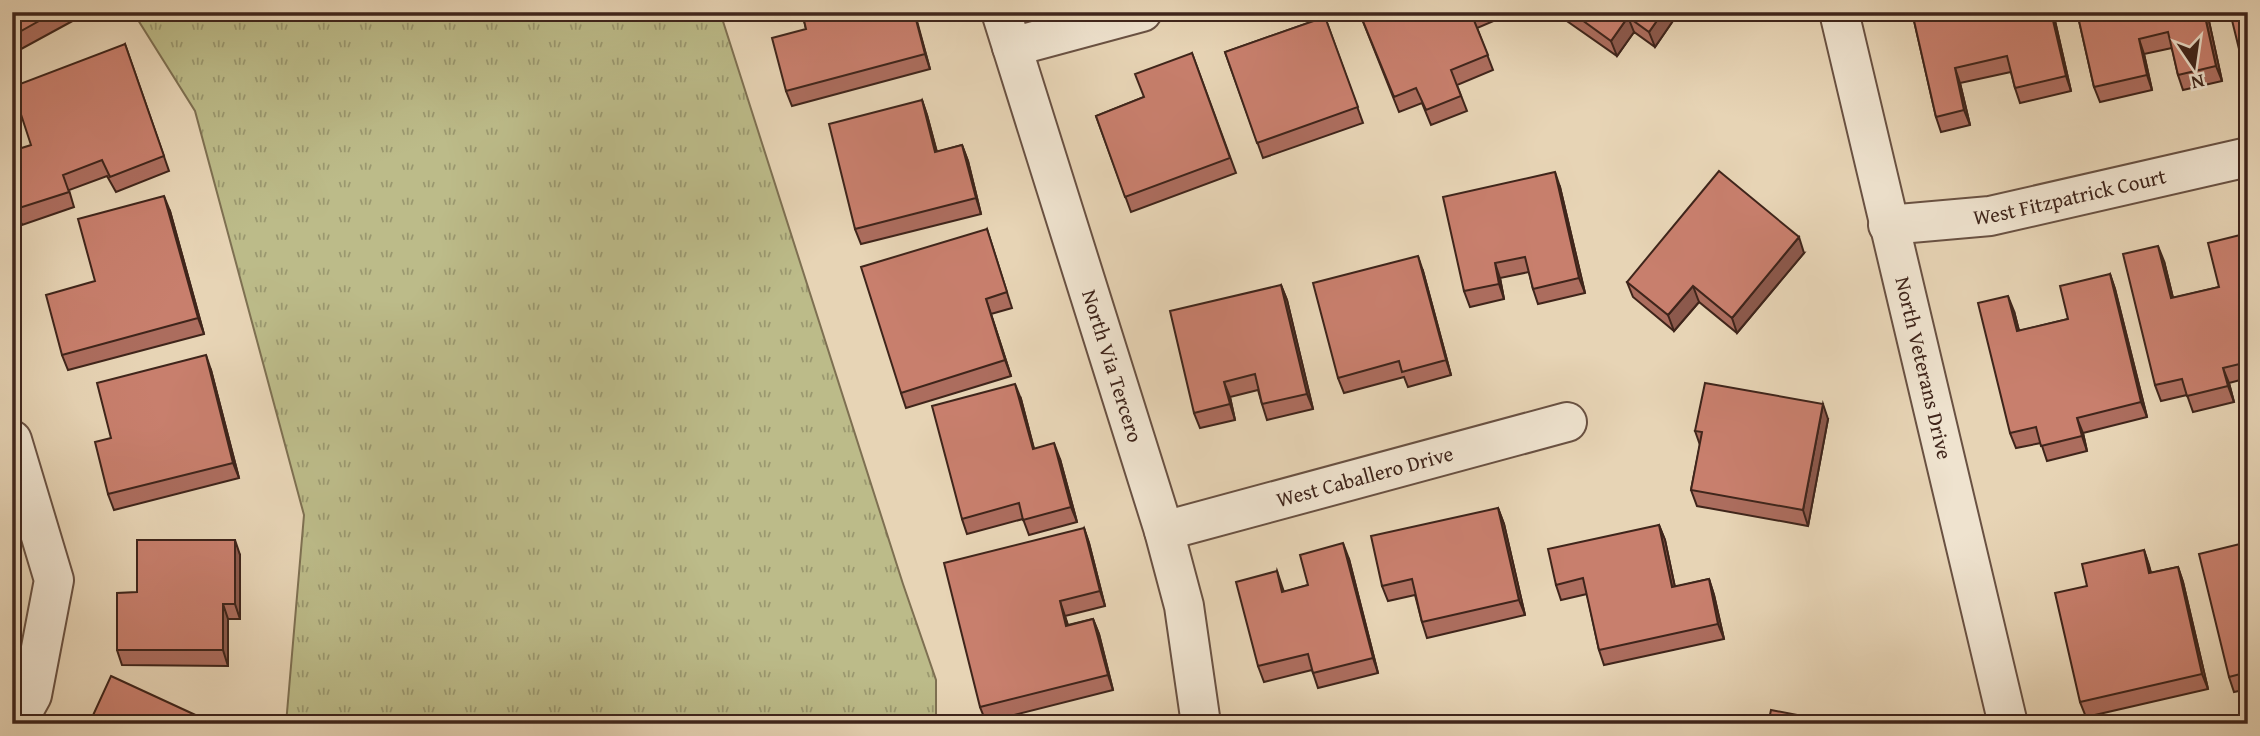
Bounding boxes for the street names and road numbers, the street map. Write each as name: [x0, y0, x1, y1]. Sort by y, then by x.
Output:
street label: West Fitzpatrick Court: [1972, 160, 2170, 232]
street label: North Veterans Drive: [1887, 273, 1961, 463]
street label: North Via Tercero: [1074, 286, 1151, 446]
street label: West Caballero Drive: [1273, 437, 1457, 515]

